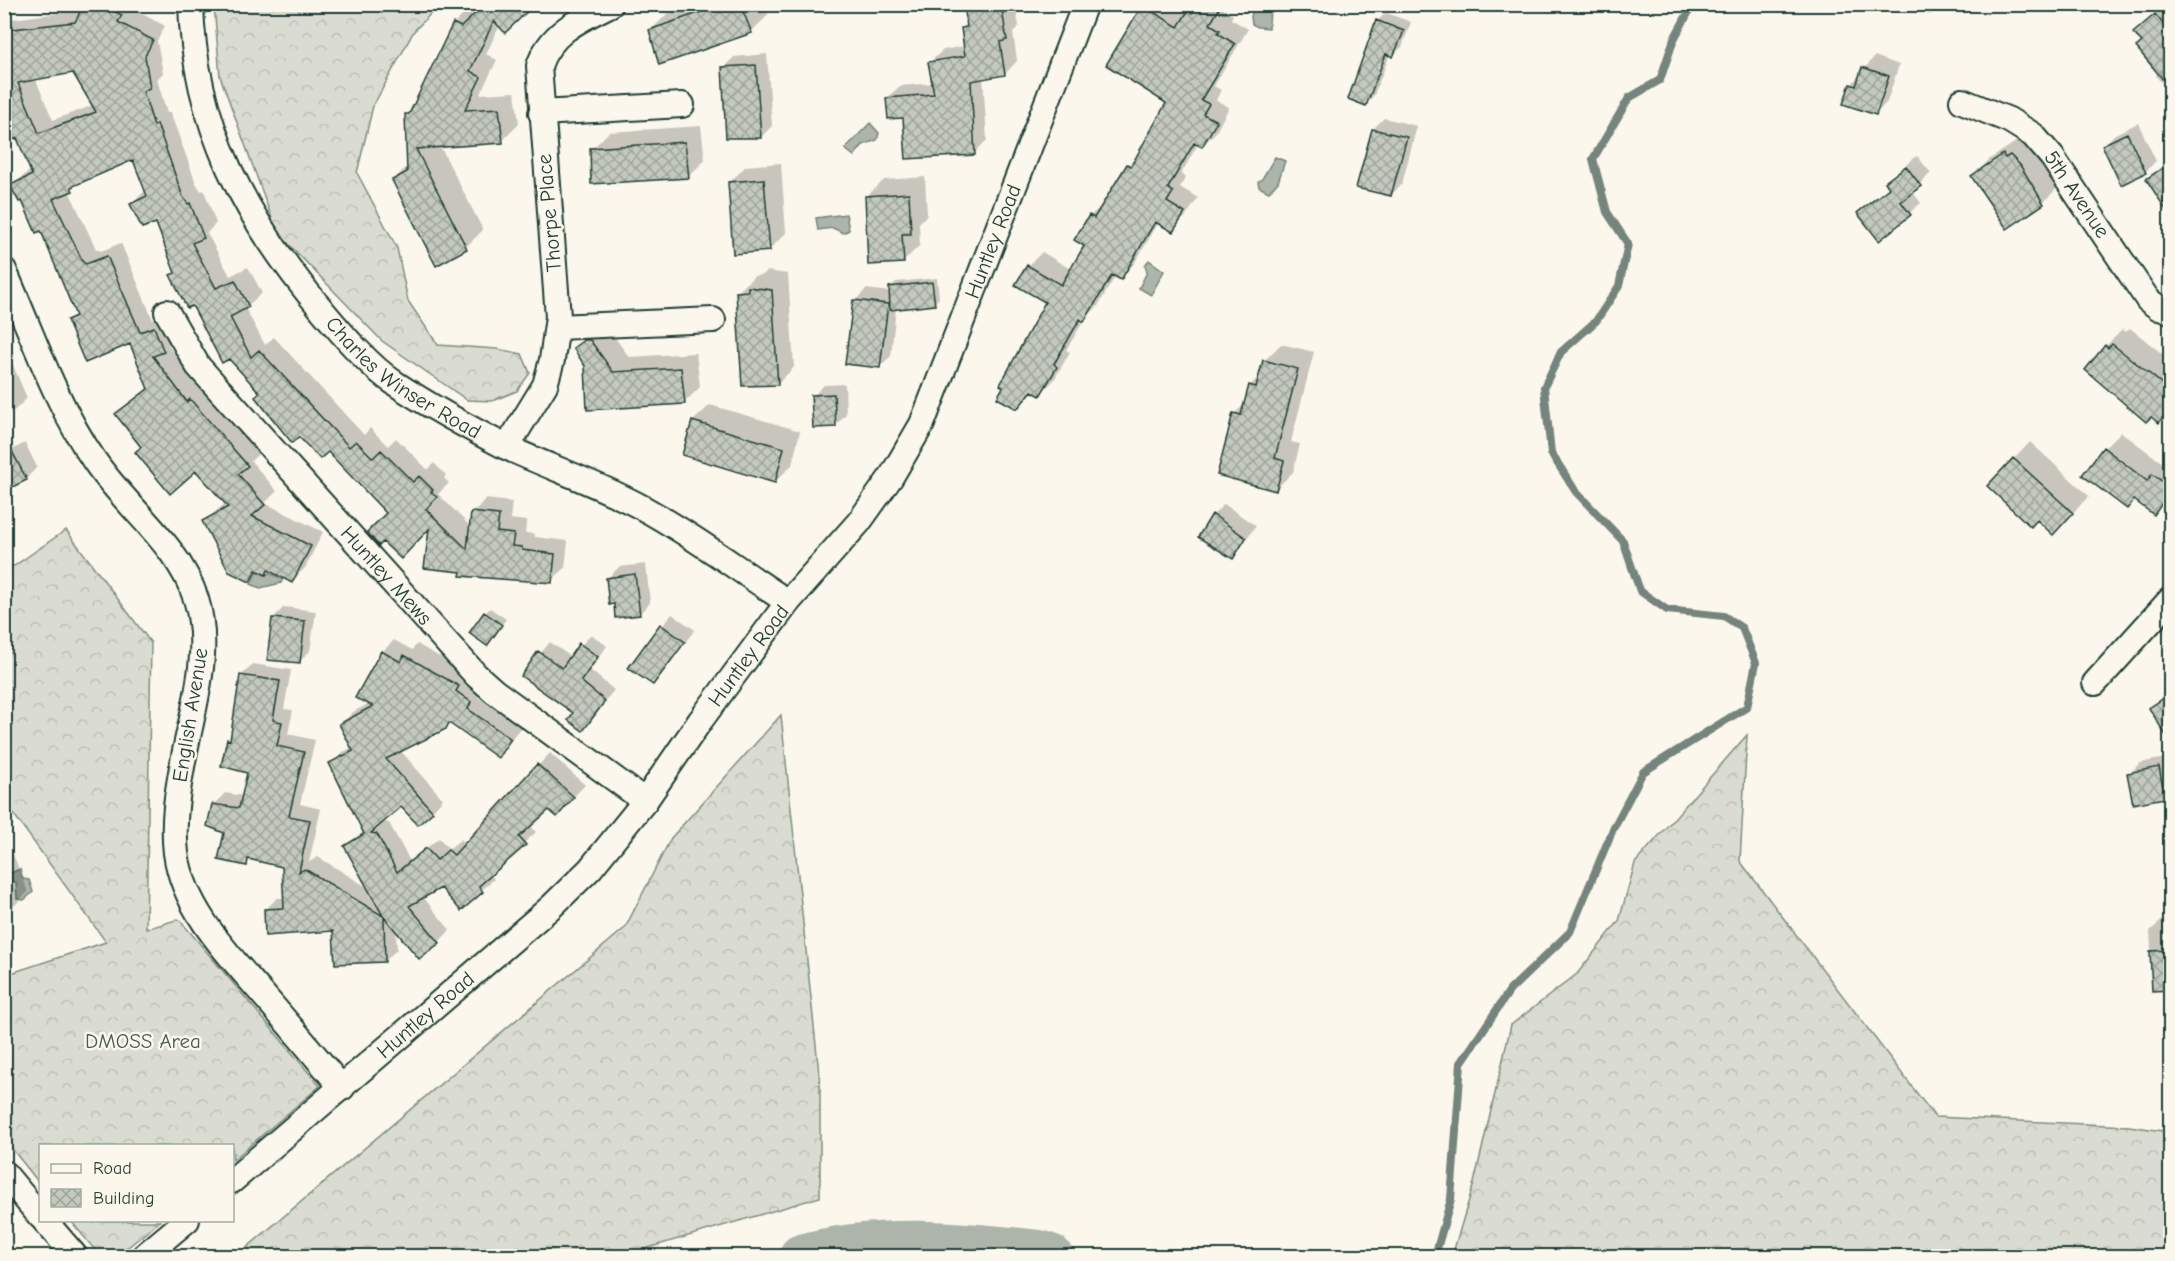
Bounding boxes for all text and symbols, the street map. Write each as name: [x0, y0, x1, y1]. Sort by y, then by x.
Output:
street label: 5th Avenue: [2039, 146, 2115, 242]
street label: Thorpe Place: [532, 153, 566, 273]
street label: Huntley Road: [960, 181, 1026, 302]
street label: Charles Winser Road: [321, 312, 485, 444]
street label: Huntley Mews: [336, 521, 437, 630]
street label: Huntley Road: [703, 600, 794, 711]
street label: English Avenue: [168, 646, 212, 784]
street label: Huntley Road: [372, 966, 479, 1063]
park label: DMOSS Area: [85, 1029, 201, 1053]
legend: [39, 1144, 234, 1222]
text: Road: [93, 1158, 132, 1179]
text: Building: [93, 1188, 155, 1209]

